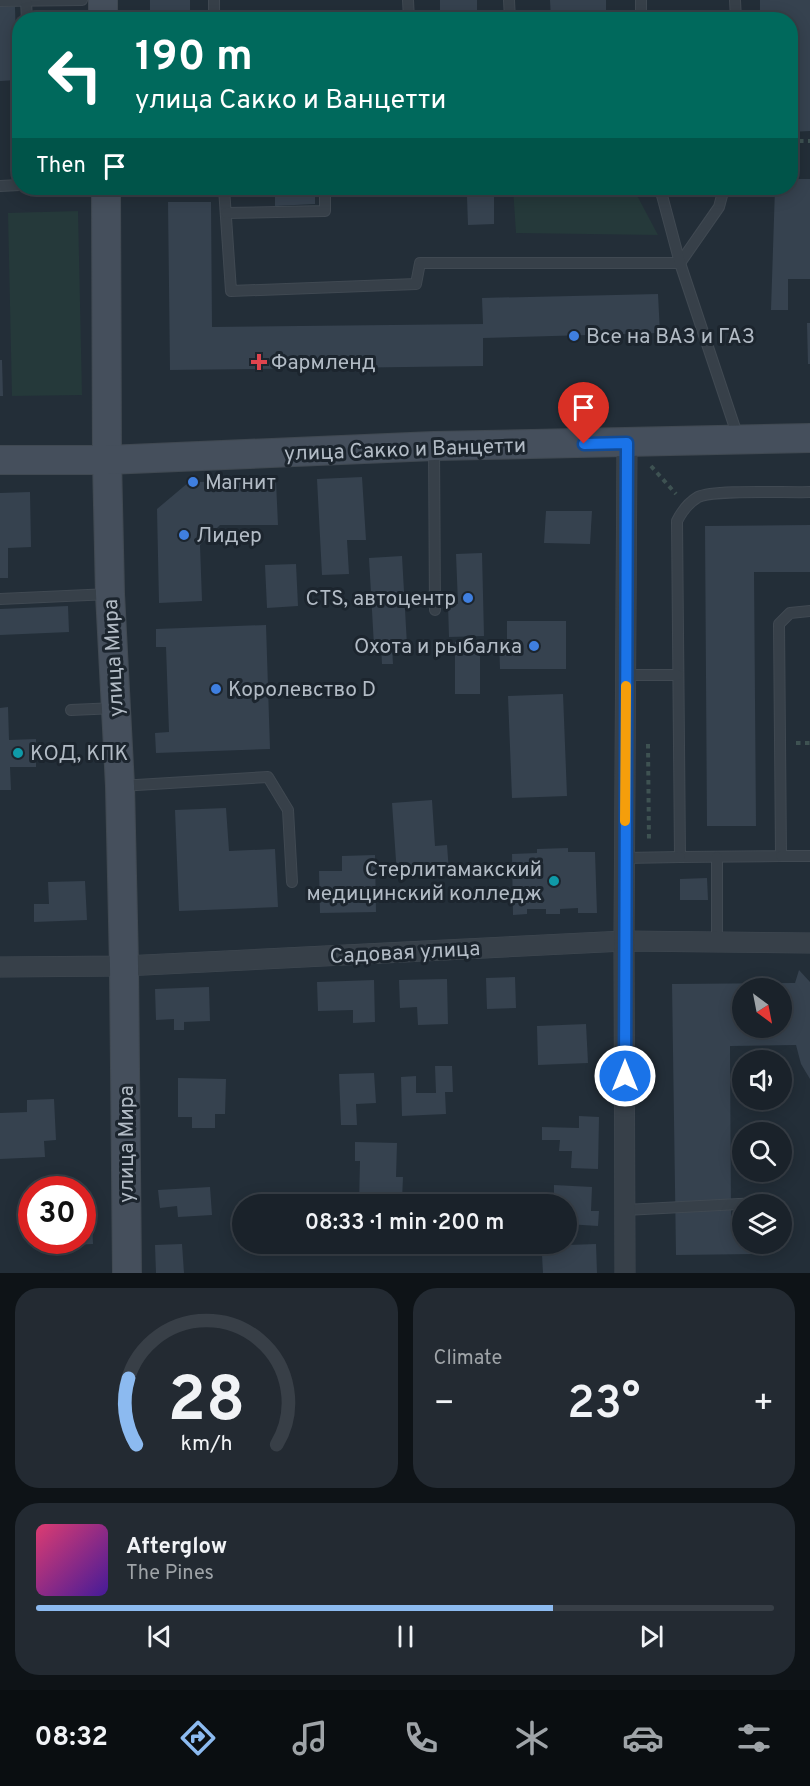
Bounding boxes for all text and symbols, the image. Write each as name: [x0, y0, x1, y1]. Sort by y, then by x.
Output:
text: 190 m: [135, 32, 253, 85]
icon: left: [36, 36, 114, 114]
text: улица Сакко и Ванцетти: [135, 84, 446, 118]
icon: arrive: [98, 150, 131, 183]
text: Then: [36, 153, 86, 180]
place label: Все на ВАЗ и ГАЗ: [586, 324, 755, 351]
marker: Все на ВАЗ и ГАЗ: [567, 329, 581, 343]
place label: Фармленд: [271, 350, 376, 377]
marker: Фармленд: [252, 355, 266, 369]
pin: [558, 382, 609, 444]
icon: arrive: [567, 391, 600, 424]
street label: улица Сакко и Ванцетти: [284, 433, 527, 468]
place label: Магнит: [205, 470, 276, 497]
marker: Магнит: [186, 475, 200, 489]
place label: Лидер: [196, 523, 262, 550]
marker: Лидер: [177, 528, 191, 542]
place label: СTS, автоцентр: [306, 586, 456, 613]
marker: СTS, автоцентр: [461, 591, 475, 605]
street label: улица Мира: [98, 598, 131, 717]
place label: Охота и рыбалка: [354, 634, 522, 661]
marker: Охота и рыбалка: [527, 639, 541, 653]
place label: Королевство D: [228, 677, 376, 704]
marker: Королевство D: [209, 682, 223, 696]
place label: КОД, КПК: [30, 741, 128, 768]
marker: КОД, КПК: [11, 746, 25, 760]
place label: Стерлитамакский медицинский колледж: [306, 857, 542, 908]
marker: Стерлитамакский медицинский колледж: [547, 874, 561, 888]
street label: Садовая улица: [329, 936, 481, 971]
north arrow: [732, 978, 792, 1038]
map controls: [732, 978, 792, 1254]
position arrow: [593, 1044, 657, 1108]
button: sound: [732, 1050, 792, 1110]
street label: улица Мира: [114, 1085, 141, 1203]
button: search: [732, 1122, 792, 1182]
speed limit sign: 30: [18, 1176, 96, 1254]
button: layers: [732, 1194, 792, 1254]
text: 08:33 · 1 min · 200 m: [305, 1210, 504, 1237]
text: Climate: [434, 1346, 502, 1372]
text: 28: [168, 1364, 245, 1443]
text: 23°: [567, 1377, 640, 1434]
text: −: [434, 1384, 455, 1426]
text: +: [753, 1384, 774, 1426]
text: km/h: [180, 1431, 232, 1458]
text: Afterglow: [126, 1534, 227, 1561]
text: The Pines: [126, 1561, 214, 1587]
icon: previous: [143, 1620, 176, 1653]
icon: pause: [389, 1620, 422, 1653]
icon: next: [635, 1620, 668, 1653]
icon: directions: [177, 1717, 219, 1759]
icon: music: [289, 1717, 331, 1759]
icon: phone: [400, 1717, 442, 1759]
icon: climate: [511, 1717, 553, 1759]
icon: car: [622, 1717, 664, 1759]
icon: filters: [733, 1717, 775, 1759]
text: 08:32: [35, 1721, 108, 1755]

